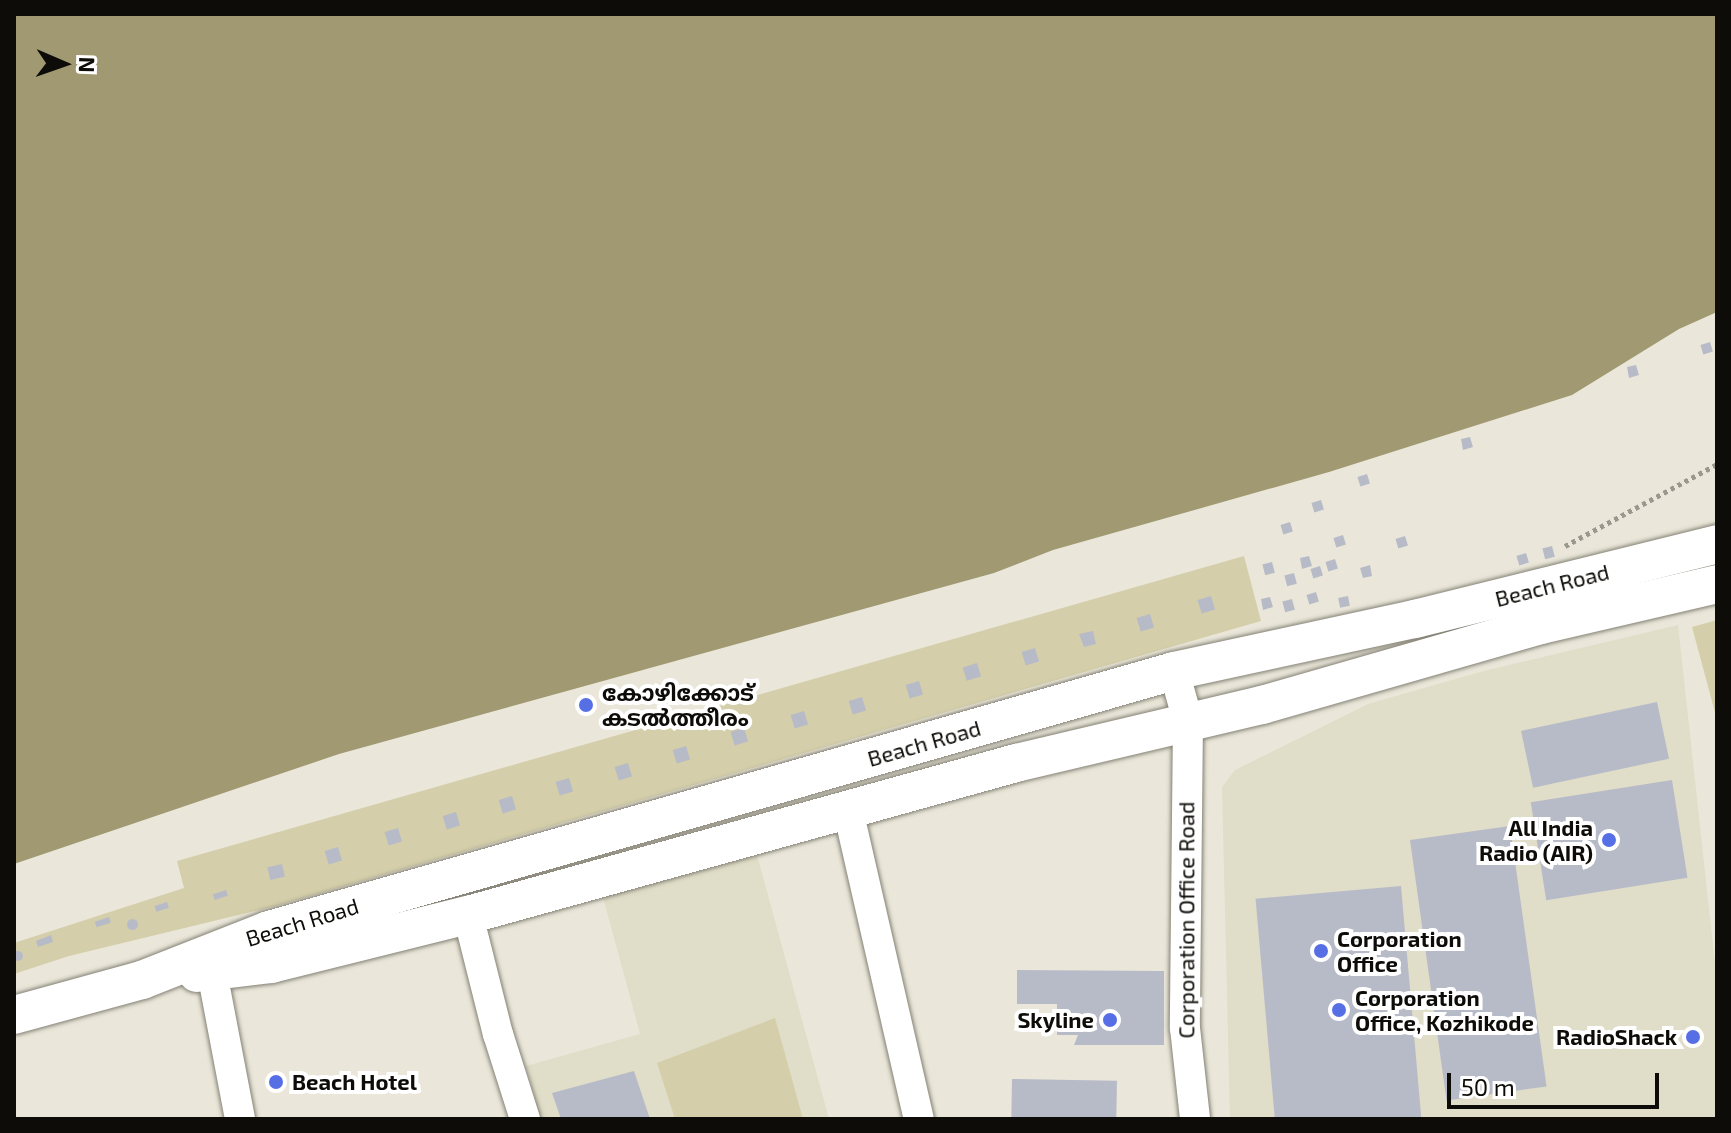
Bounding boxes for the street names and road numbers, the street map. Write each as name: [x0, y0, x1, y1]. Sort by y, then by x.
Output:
street label: Beach Road: [1492, 558, 1612, 612]
street label: Beach Road: [864, 714, 984, 772]
street label: Corporation Office Road: [1173, 801, 1199, 1039]
street label: Beach Road: [242, 892, 362, 952]

